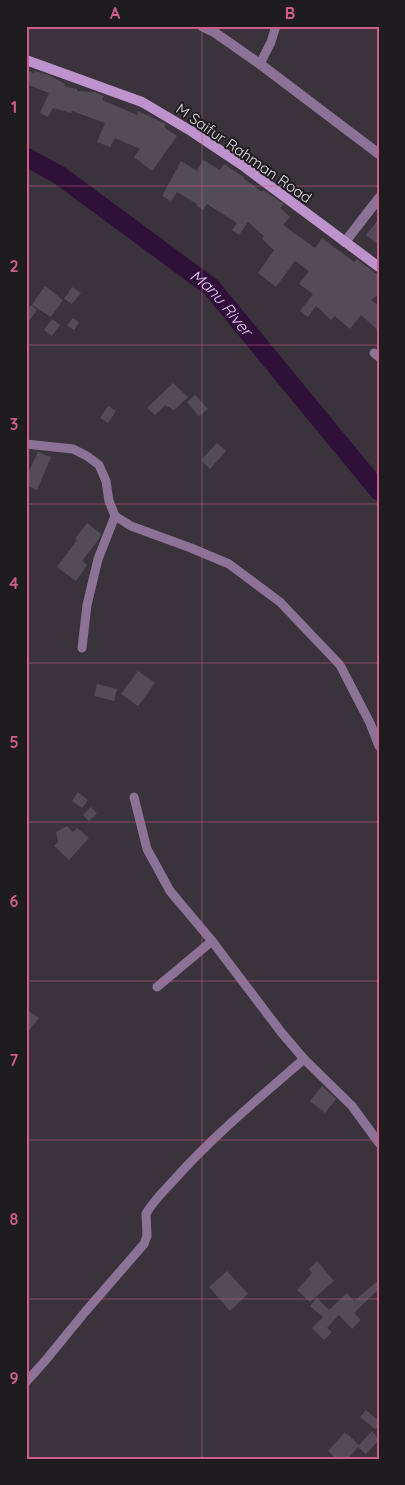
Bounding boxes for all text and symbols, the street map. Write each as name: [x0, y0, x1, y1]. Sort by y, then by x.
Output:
text: A: [110, 3, 121, 23]
text: B: [285, 3, 295, 23]
text: 1: [11, 97, 17, 117]
street label: M Saifur Rahman Road: [172, 99, 316, 207]
text: 2: [9, 256, 19, 276]
water label: Manu River: [186, 265, 258, 341]
text: 3: [10, 414, 18, 434]
text: 4: [9, 573, 19, 593]
text: 5: [9, 732, 19, 752]
text: 6: [10, 891, 19, 911]
text: 7: [10, 1050, 19, 1070]
text: 8: [10, 1209, 19, 1229]
text: 9: [9, 1368, 19, 1388]

